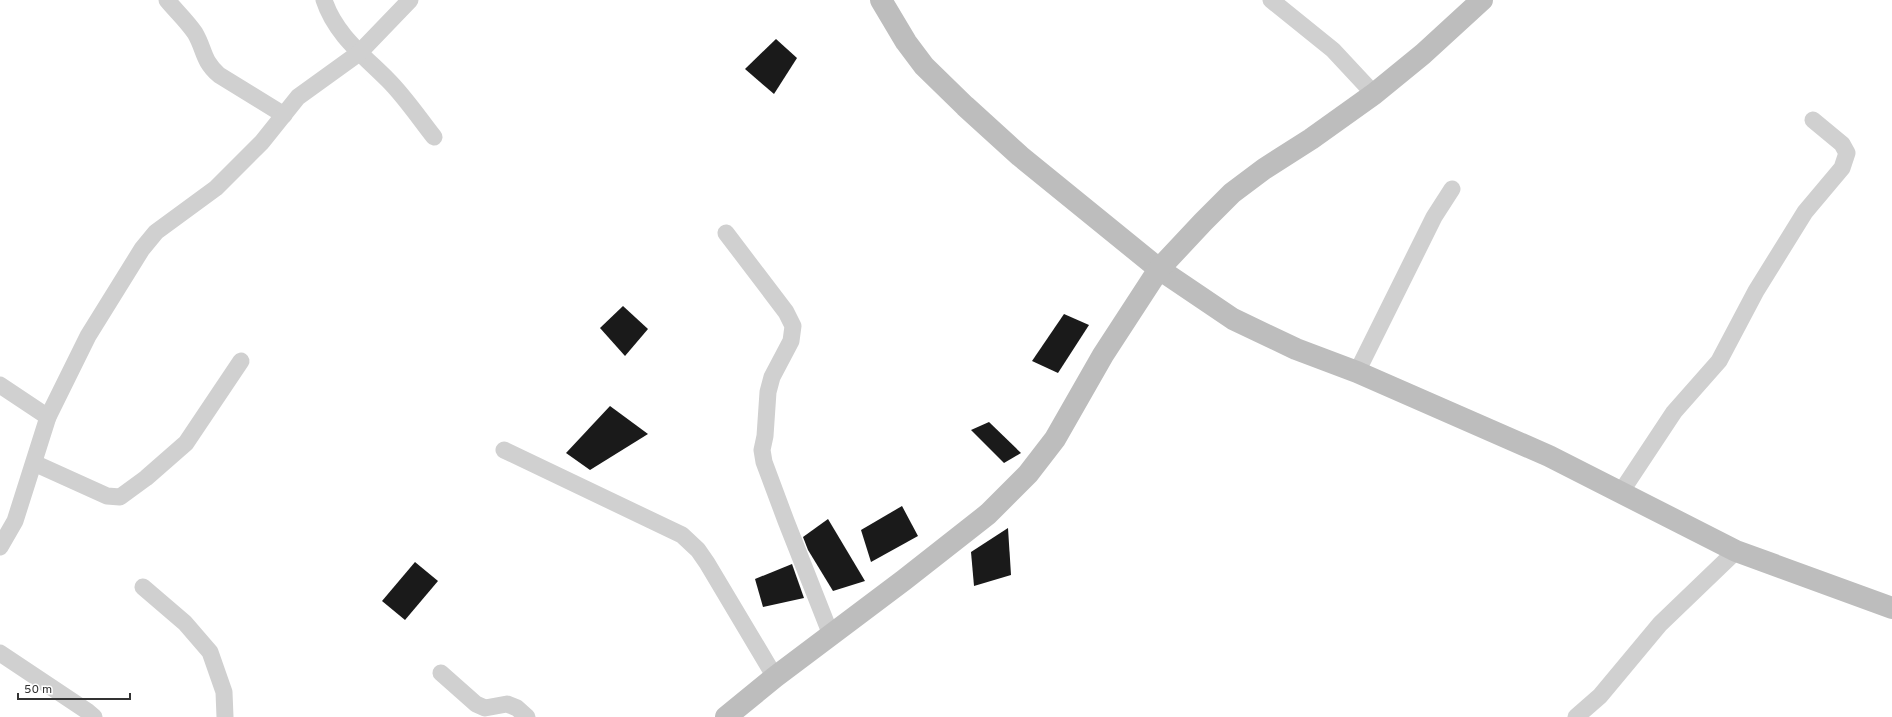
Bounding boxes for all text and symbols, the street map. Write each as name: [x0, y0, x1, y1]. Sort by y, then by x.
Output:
scale bar: [18, 675, 130, 701]
text: 50 m: [24, 682, 52, 698]

